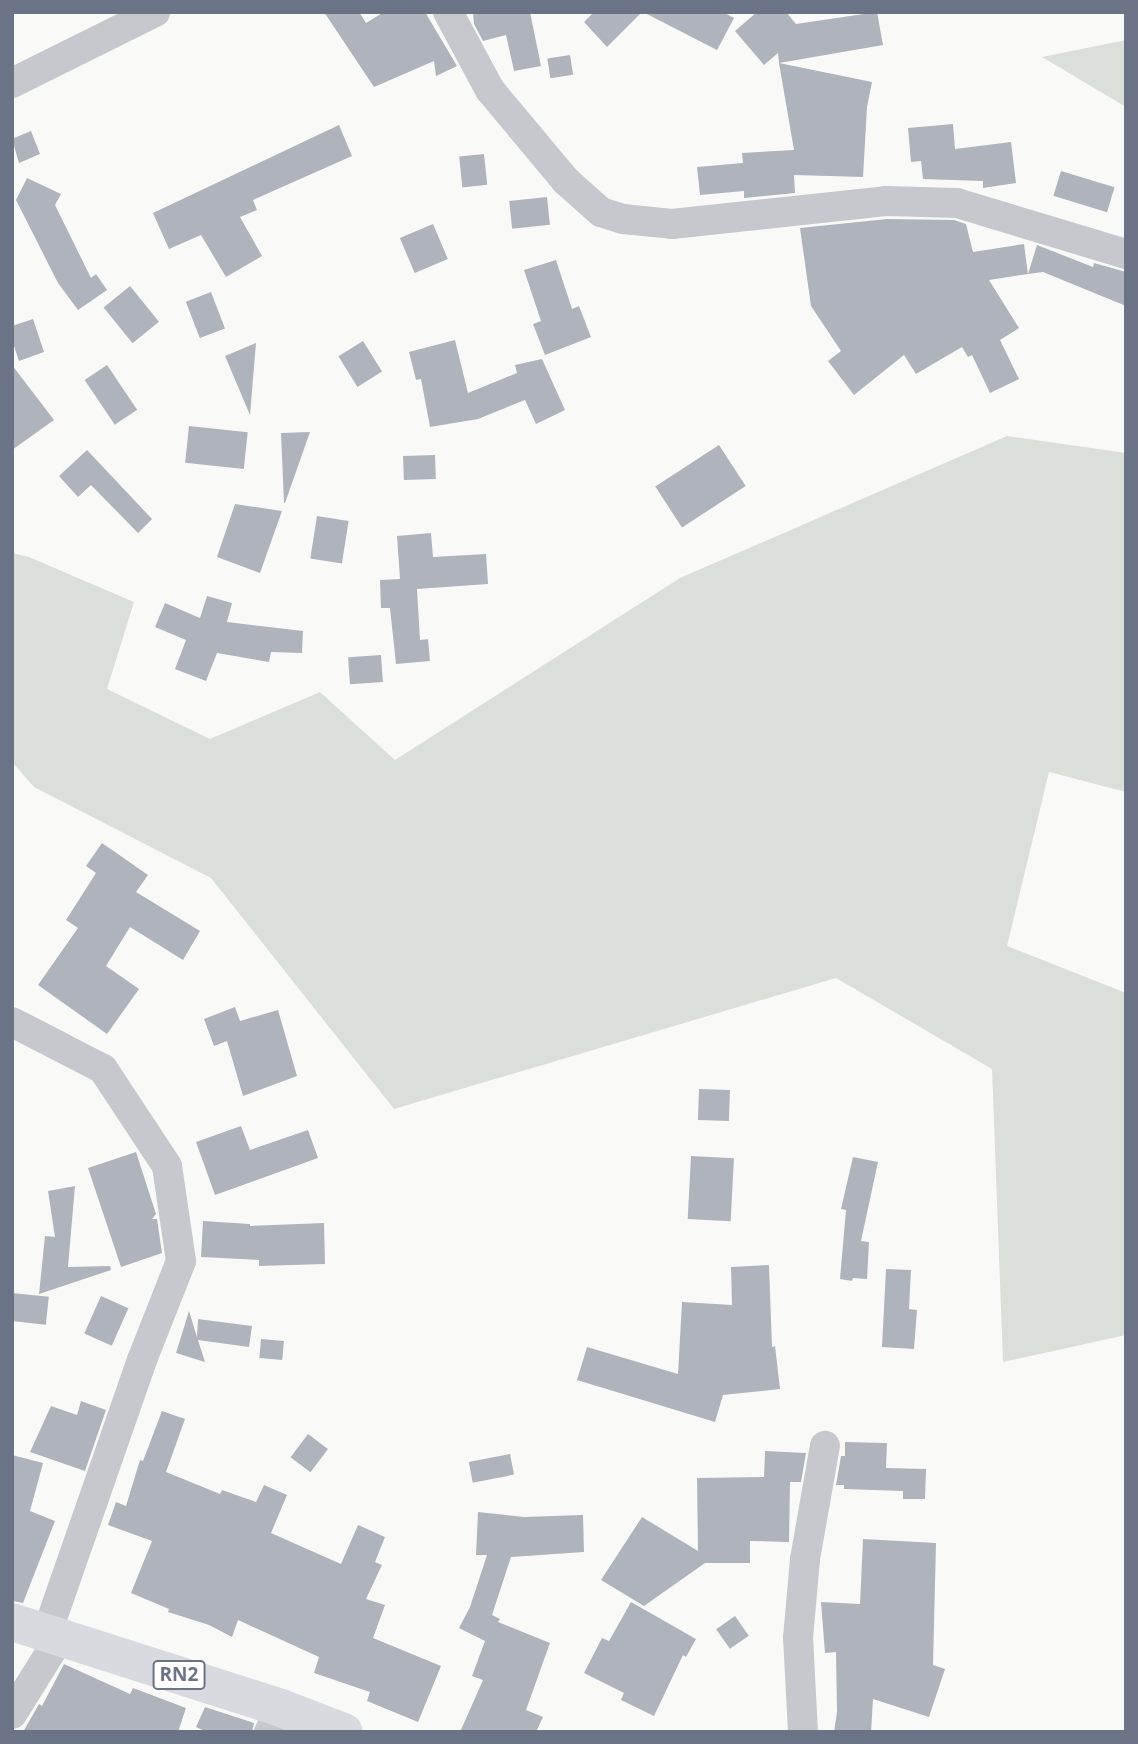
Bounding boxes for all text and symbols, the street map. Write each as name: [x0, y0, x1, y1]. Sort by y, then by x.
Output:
road number: RN2: [151, 1660, 207, 1690]

